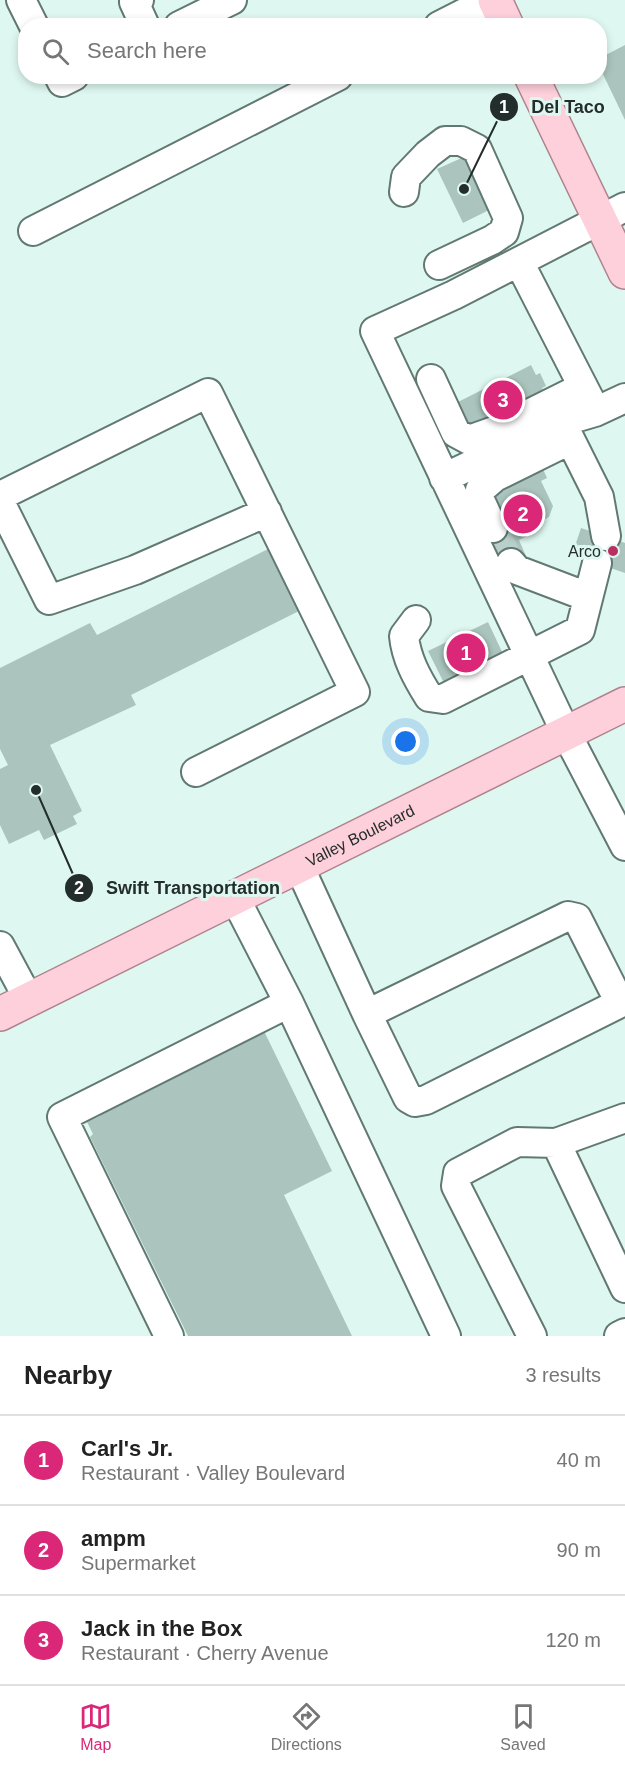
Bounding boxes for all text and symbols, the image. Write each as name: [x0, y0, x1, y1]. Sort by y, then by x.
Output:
search box: [18, 18, 607, 84]
icon: search: [39, 35, 72, 68]
text: Search here: [87, 38, 207, 63]
callout: Del Taco: [489, 89, 617, 125]
text: 1: [499, 97, 509, 117]
text: Del Taco: [531, 97, 605, 117]
pin: 3: [484, 378, 522, 422]
pin: 2: [504, 492, 542, 536]
place label: Arco: [568, 543, 601, 560]
marker: Arco: [606, 544, 620, 558]
pin: 1: [446, 630, 486, 676]
your location: [391, 727, 420, 756]
street label: Valley Boulevard: [303, 802, 417, 870]
callout: Swift Transportation: [64, 870, 292, 906]
text: 2: [74, 878, 84, 898]
text: Swift Transportation: [106, 878, 280, 898]
text: Nearby: [24, 1360, 112, 1390]
text: 3 results: [525, 1364, 601, 1386]
text: Carl's Jr.: [81, 1436, 173, 1461]
text: 1: [38, 1449, 49, 1471]
text: 40 m: [557, 1449, 601, 1471]
text: Restaurant · Valley Boulevard: [81, 1462, 345, 1484]
text: ampm: [81, 1526, 146, 1551]
text: 2: [38, 1539, 49, 1561]
text: 90 m: [557, 1539, 601, 1561]
text: Supermarket: [81, 1552, 196, 1574]
text: Jack in the Box: [81, 1616, 242, 1641]
text: 3: [38, 1629, 49, 1651]
text: 120 m: [545, 1629, 601, 1651]
text: Restaurant · Cherry Avenue: [81, 1642, 329, 1664]
tab: Map: [79, 1700, 112, 1754]
tab: Directions: [271, 1700, 342, 1754]
tab: Saved: [500, 1700, 546, 1754]

